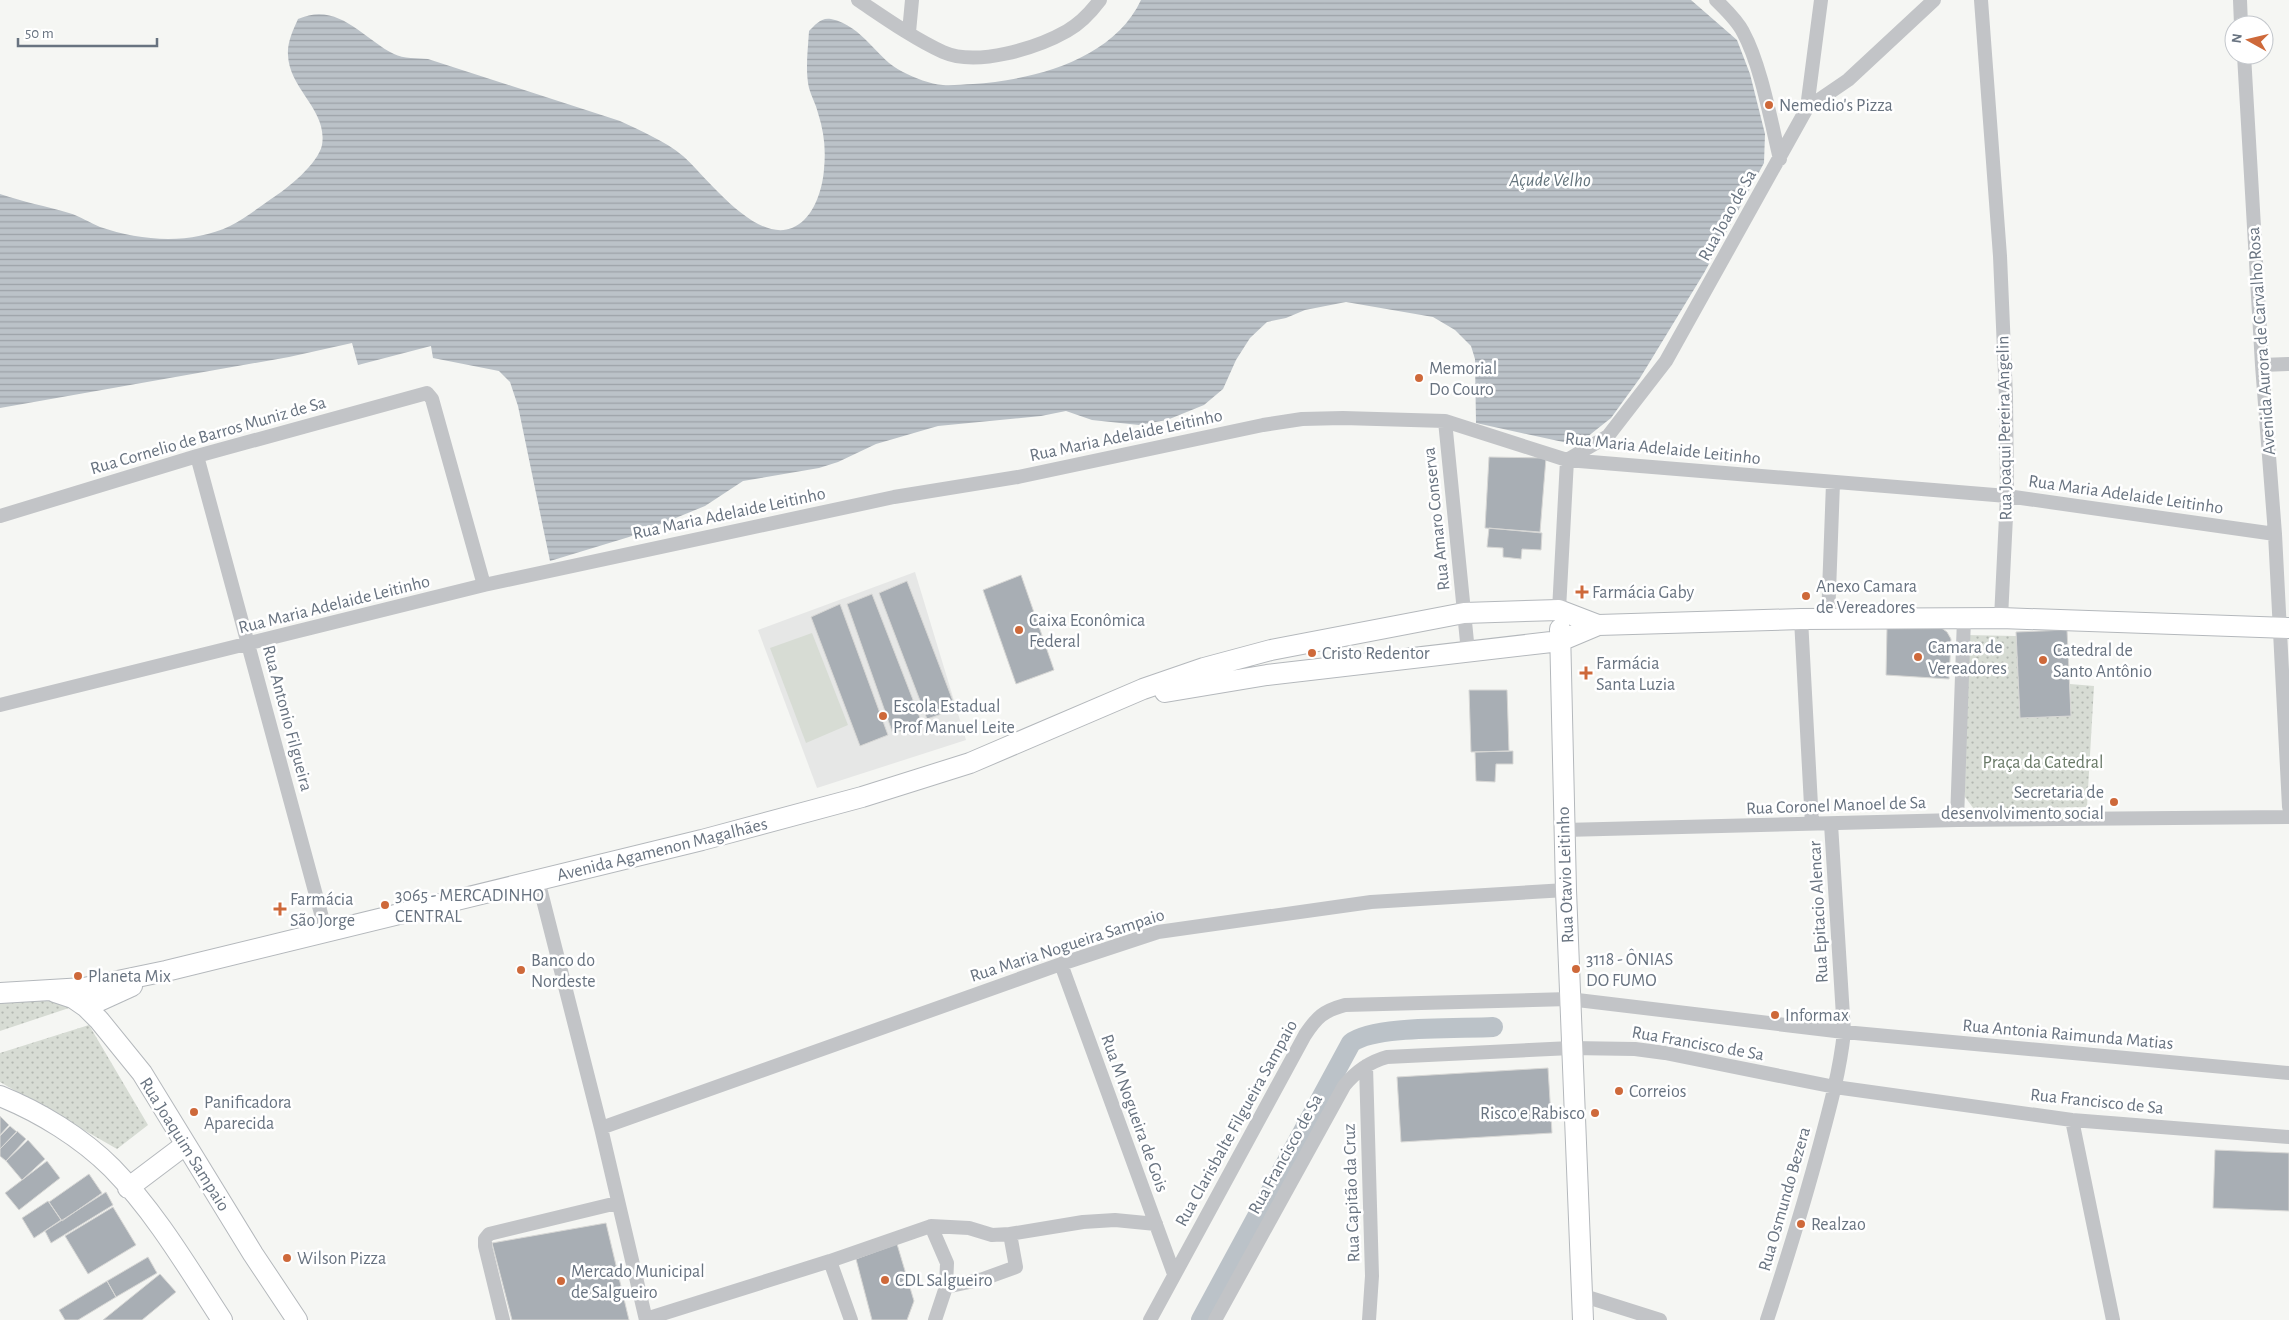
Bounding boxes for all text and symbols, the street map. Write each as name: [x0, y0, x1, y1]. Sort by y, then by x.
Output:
scale bar: [18, 15, 156, 47]
north arrow: [2224, 15, 2274, 65]
text: 50 m: [25, 26, 54, 41]
text: N: [2230, 33, 2245, 44]
place label: Nemedio's Pizza: [1779, 97, 1893, 115]
marker: Nemedio's Pizza: [1763, 99, 1775, 111]
street label: Rua Joao de Sa: [1695, 167, 1760, 264]
water label: Açude Velho: [1508, 171, 1591, 190]
street label: Avenida Aurora de Carvalho Rosa: [2245, 226, 2279, 456]
street label: Rua Joaqui Pereira Angelin: [1994, 335, 2016, 521]
place label: Memorial Do Couro: [1429, 360, 1497, 399]
marker: Memorial Do Couro: [1413, 372, 1425, 384]
street label: Rua Cornelio de Barros Muniz de Sa: [88, 394, 328, 478]
street label: Rua Maria Adelaide Leitinho: [1028, 407, 1224, 465]
street label: Rua Maria Adelaide Leitinho: [1564, 430, 1762, 468]
street label: Rua Amaro Conserva: [1421, 446, 1453, 591]
street label: Rua Maria Adelaide Leitinho: [2027, 472, 2225, 518]
street label: Rua Maria Adelaide Leitinho: [631, 485, 827, 543]
street label: Rua Maria Adelaide Leitinho: [237, 572, 432, 637]
place label: Anexo Camara de Vereadores: [1816, 578, 1917, 617]
place label: Farmácia Gaby: [1592, 584, 1694, 602]
marker: Farmácia Gaby: [1576, 586, 1588, 598]
marker: Anexo Camara de Vereadores: [1800, 590, 1812, 602]
place label: Caixa Econômica Federal: [1029, 612, 1145, 651]
marker: Caixa Econômica Federal: [1013, 624, 1025, 636]
place label: Camara de Vereadores: [1928, 639, 2007, 678]
place label: Catedral de Santo Antônio: [2053, 642, 2152, 681]
street label: Rua Antonio Filgueira: [259, 643, 315, 793]
place label: Cristo Redentor: [1322, 645, 1430, 663]
marker: Cristo Redentor: [1306, 647, 1318, 659]
marker: Camara de Vereadores: [1912, 651, 1924, 663]
marker: Catedral de Santo Antônio: [2037, 654, 2049, 666]
place label: Farmácia Santa Luzia: [1596, 655, 1675, 694]
marker: Farmácia Santa Luzia: [1580, 667, 1592, 679]
place label: Escola Estadual Prof Manuel Leite: [893, 698, 1015, 737]
marker: Escola Estadual Prof Manuel Leite: [877, 710, 889, 722]
park label: Praça da Catedral: [1983, 754, 2103, 772]
place label: Secretaria de desenvolvimento social: [1941, 784, 2104, 823]
street label: Rua Coronel Manoel de Sa: [1746, 794, 1926, 818]
marker: Secretaria de desenvolvimento social: [2108, 796, 2120, 808]
street label: Rua Otavio Leitinho: [1555, 806, 1577, 944]
street label: Avenida Agamenon Magalhães: [555, 815, 769, 885]
street label: Rua Epitacio Alencar: [1806, 840, 1832, 984]
place label: 3065 - MERCADINHO CENTRAL: [395, 887, 544, 926]
place label: Farmácia São Jorge: [290, 891, 355, 930]
marker: 3065 - MERCADINHO CENTRAL: [379, 899, 391, 911]
marker: Farmácia São Jorge: [274, 903, 286, 915]
street label: Rua Maria Nogueira Sampaio: [968, 906, 1167, 986]
place label: 3118 - ÔNIAS DO FUMO: [1586, 948, 1673, 990]
place label: Banco do Nordeste: [531, 952, 595, 991]
marker: 3118 - ÔNIAS DO FUMO: [1570, 963, 1582, 975]
marker: Banco do Nordeste: [515, 964, 527, 976]
place label: Planeta Mix: [88, 968, 171, 986]
marker: Planeta Mix: [72, 970, 84, 982]
place label: Informax: [1785, 1007, 1849, 1025]
marker: Informax: [1769, 1009, 1781, 1021]
street label: Rua Clarisbalte Filgueira Sampaio: [1172, 1017, 1301, 1230]
street label: Rua Antonia Raimunda Matias: [1962, 1017, 2174, 1053]
street label: Rua Francisco de Sa: [1630, 1023, 1765, 1064]
street label: Rua M Nogueira de Gois: [1097, 1032, 1171, 1195]
street label: Rua Joaquim Sampaio: [136, 1075, 233, 1215]
place label: Correios: [1629, 1083, 1686, 1101]
marker: Correios: [1613, 1085, 1625, 1097]
street label: Rua Francisco de Sa: [2029, 1086, 2164, 1118]
street label: Rua Francisco de Sa: [1246, 1092, 1326, 1217]
place label: Panificadora Aparecida: [204, 1094, 292, 1133]
place label: Risco e Rabisco: [1480, 1105, 1585, 1123]
marker: Panificadora Aparecida: [188, 1106, 200, 1118]
marker: Risco e Rabisco: [1589, 1107, 1601, 1119]
street label: Rua Capitão da Cruz: [1341, 1123, 1363, 1263]
street label: Rua Osmundo Bezera: [1756, 1125, 1814, 1273]
place label: Realzao: [1811, 1216, 1866, 1234]
marker: Realzao: [1795, 1218, 1807, 1230]
place label: Wilson Pizza: [297, 1250, 386, 1268]
marker: Wilson Pizza: [281, 1252, 293, 1264]
place label: Mercado Municipal de Salgueiro: [571, 1263, 705, 1302]
place label: CDL Salgueiro: [895, 1272, 993, 1290]
marker: CDL Salgueiro: [879, 1274, 891, 1286]
marker: Mercado Municipal de Salgueiro: [555, 1275, 567, 1287]

